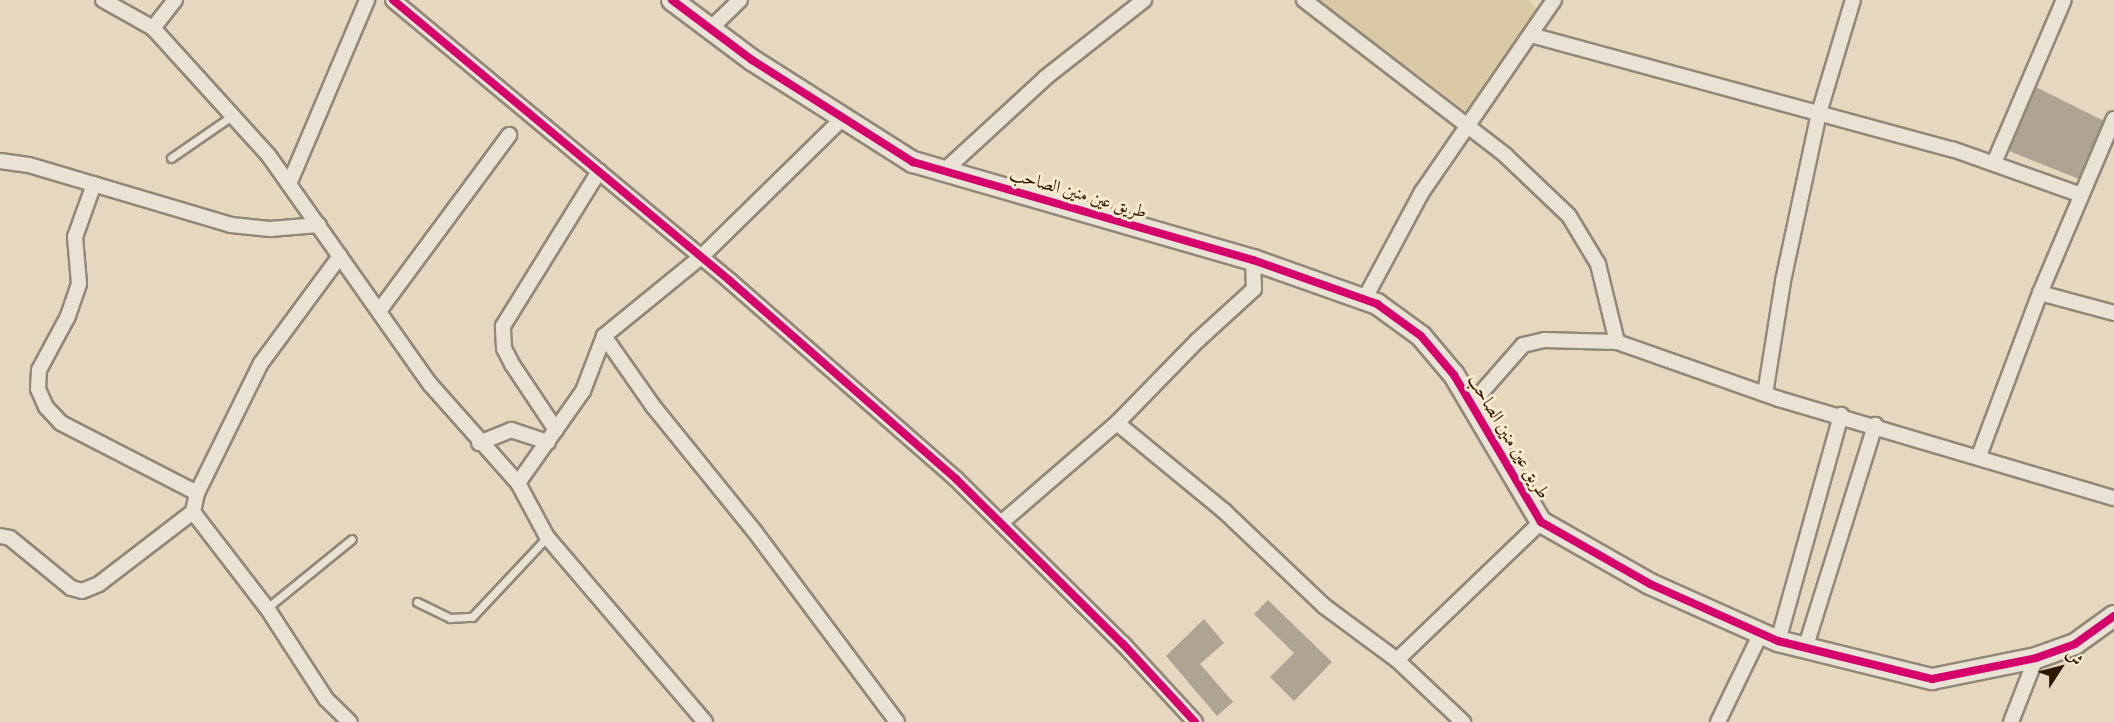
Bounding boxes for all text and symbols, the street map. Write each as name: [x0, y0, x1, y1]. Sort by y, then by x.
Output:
street label: طريق عين منين الصاحب: [1007, 164, 1149, 224]
street label: طريق عين منين الصاحب: [1462, 371, 1554, 503]
north arrow: [2030, 638, 2090, 698]
text: ش: [2062, 645, 2087, 670]

